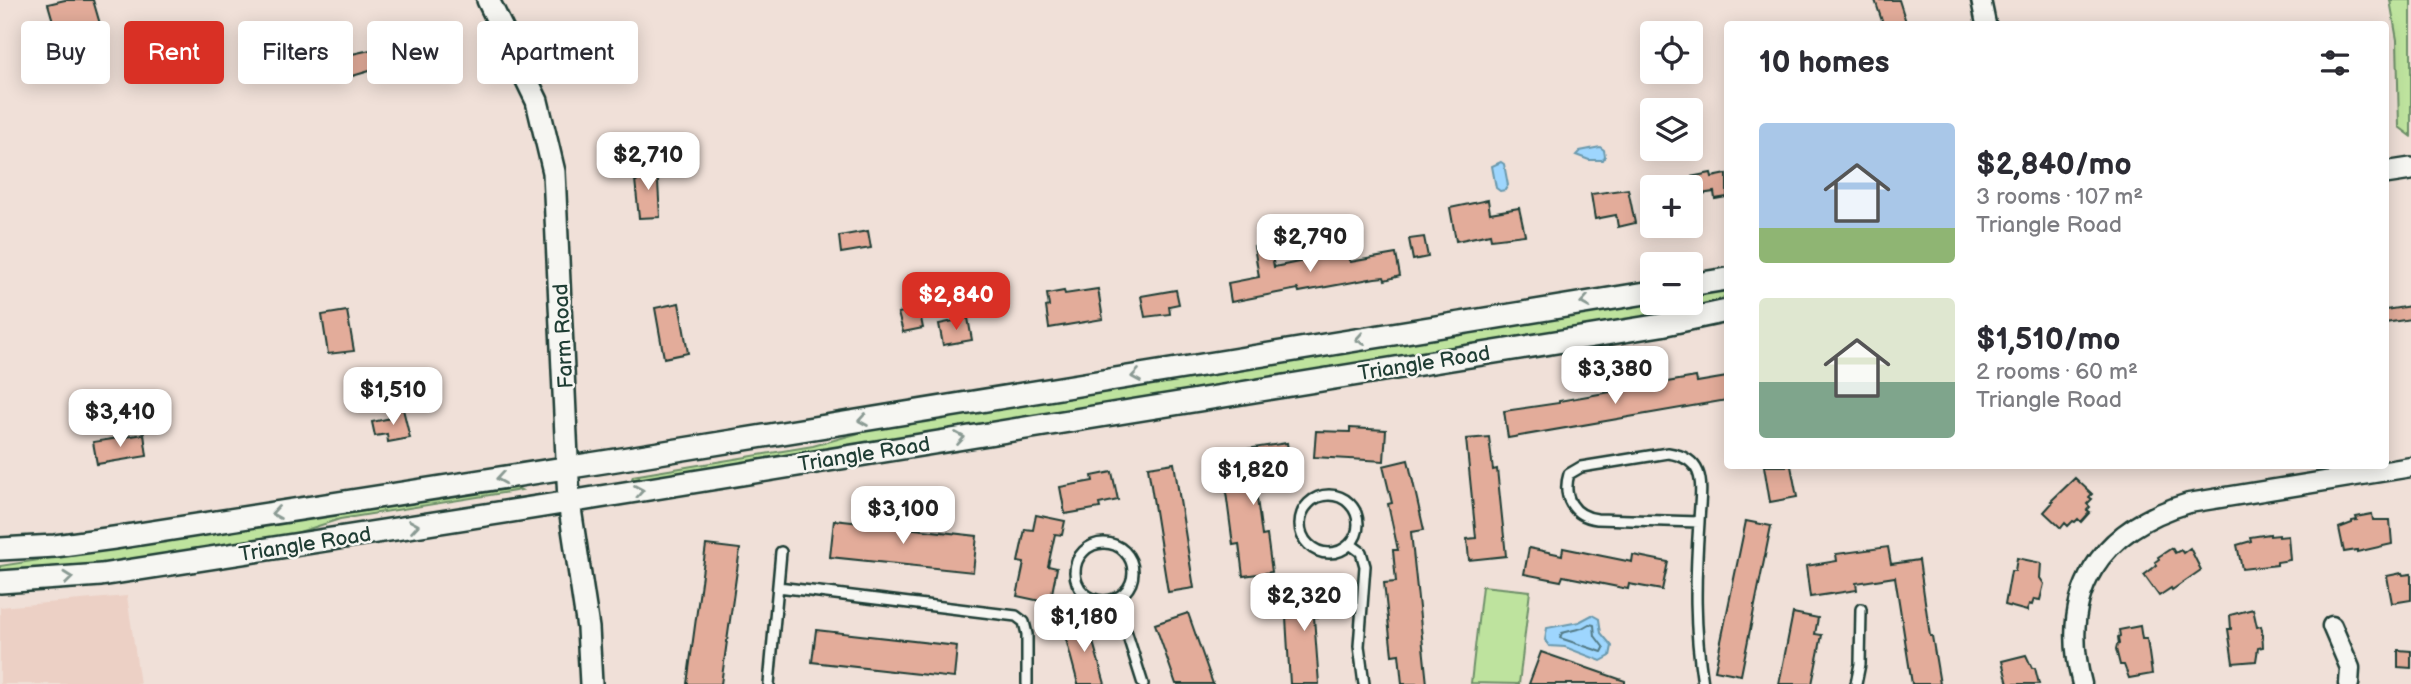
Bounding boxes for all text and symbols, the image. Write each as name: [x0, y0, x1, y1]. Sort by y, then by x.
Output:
chip: Buy: [21, 21, 110, 84]
chip: Rent: [124, 21, 224, 84]
chip: Filters: [238, 21, 353, 84]
chip: New: [367, 21, 463, 84]
chip: Apartment: [477, 21, 638, 84]
map controls: [1640, 21, 1703, 315]
button: locate: [1640, 21, 1703, 84]
icon: filters: [2316, 44, 2354, 82]
text: 10 homes: [1759, 45, 1890, 81]
button: layers: [1640, 98, 1703, 161]
pin: $2,710: [591, 132, 705, 192]
text: $2,710: [613, 141, 683, 169]
text: $2,840/mo: [1976, 147, 2132, 183]
icon: home: [1815, 151, 1899, 235]
button: +: [1640, 175, 1703, 238]
text: 3 rooms · 107 m²: [1976, 183, 2143, 211]
text: Triangle Road: [1976, 211, 2122, 239]
pin: $2,790: [1253, 215, 1367, 274]
text: $2,790: [1273, 223, 1347, 251]
button: −: [1640, 252, 1703, 315]
pin: $2,840: [899, 272, 1013, 332]
text: $2,840: [918, 281, 994, 309]
street label: Farm Road: [548, 283, 579, 389]
one-way arrow: [1579, 294, 1590, 309]
text: $1,510/mo: [1976, 322, 2120, 358]
icon: home: [1815, 326, 1899, 410]
one-way arrow: [1354, 331, 1366, 346]
street label: Triangle Road: [1356, 341, 1492, 386]
pin: $3,380: [1558, 346, 1672, 406]
text: $3,380: [1577, 355, 1653, 383]
text: 2 rooms · 60 m²: [1976, 358, 2138, 386]
pin: $1,510: [336, 368, 450, 427]
one-way arrow: [1130, 368, 1141, 383]
text: $1,510: [359, 376, 427, 404]
text: Triangle Road: [1976, 386, 2122, 414]
pin: $3,410: [63, 390, 177, 449]
text: $3,410: [85, 398, 155, 426]
one-way arrow: [857, 412, 868, 427]
one-way arrow: [954, 431, 966, 446]
street label: Triangle Road: [796, 432, 932, 477]
pin: $1,820: [1196, 448, 1310, 507]
text: $1,820: [1217, 456, 1289, 484]
one-way arrow: [495, 471, 507, 486]
one-way arrow: [633, 484, 645, 499]
pin: $3,100: [846, 486, 960, 546]
text: $3,100: [867, 495, 939, 523]
one-way arrow: [270, 505, 282, 520]
one-way arrow: [408, 519, 420, 534]
street label: Triangle Road: [237, 522, 373, 567]
one-way arrow: [62, 571, 74, 586]
pin: $2,320: [1247, 574, 1361, 633]
text: $2,320: [1266, 582, 1342, 610]
pin: $1,180: [1027, 594, 1141, 654]
text: $1,180: [1050, 603, 1118, 631]

